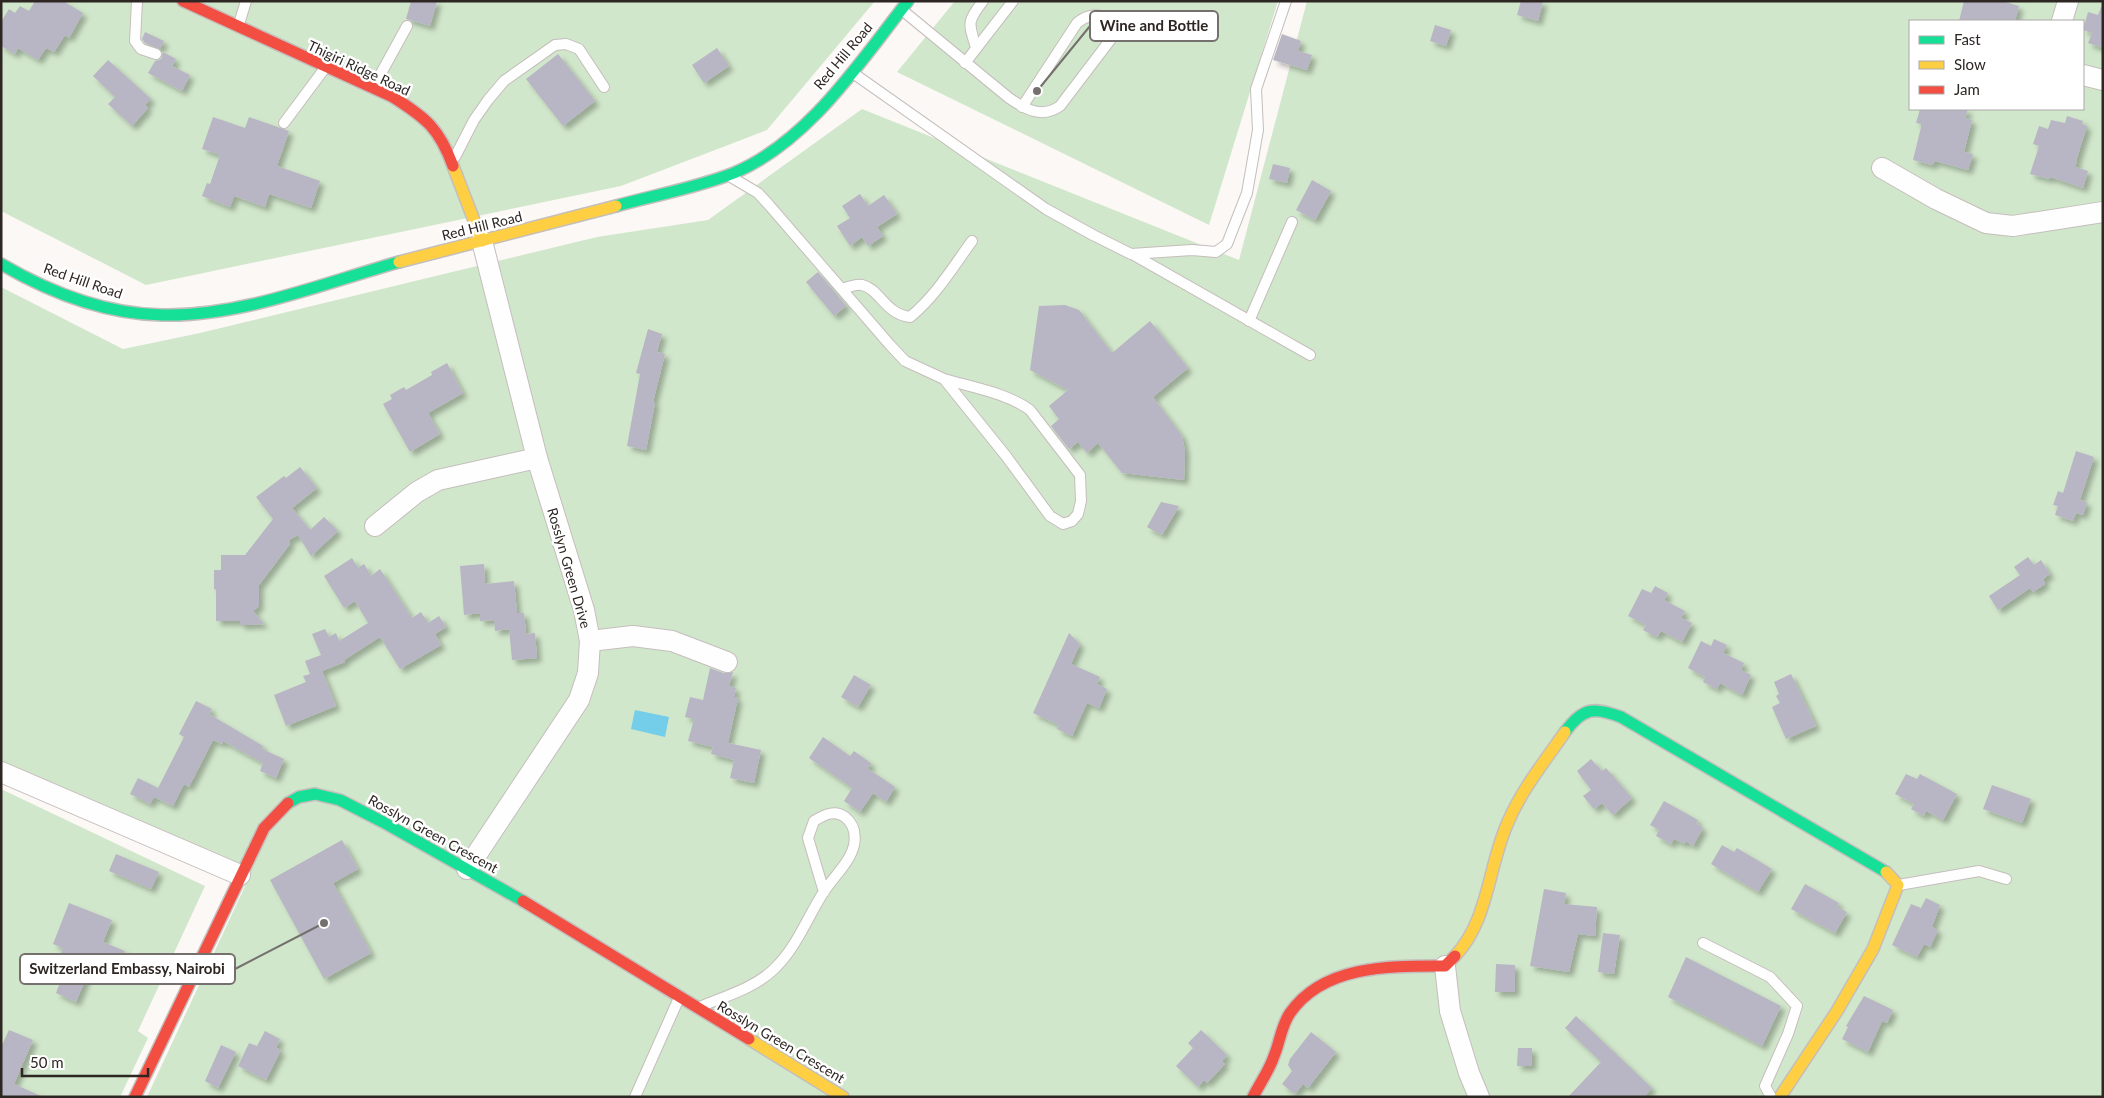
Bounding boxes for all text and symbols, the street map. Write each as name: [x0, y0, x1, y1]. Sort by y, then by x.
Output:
callout: Wine and Bottle: [1090, 11, 1218, 41]
text: Wine and Bottle: [1100, 16, 1208, 34]
street label: Red Hill Road: [810, 19, 876, 93]
legend: [1909, 20, 2084, 110]
text: Fast: [1954, 30, 1981, 48]
street label: Thigiri Ridge Road: [305, 36, 413, 99]
text: Slow: [1954, 55, 1986, 73]
text: Jam: [1954, 80, 1980, 98]
street label: Red Hill Road: [440, 207, 524, 244]
street label: Red Hill Road: [41, 259, 125, 302]
street label: Rosslyn Green Drive: [544, 506, 595, 630]
street label: Rosslyn Green Crescent: [365, 791, 501, 876]
callout: Switzerland Embassy, Nairobi: [20, 954, 235, 984]
text: Switzerland Embassy, Nairobi: [29, 959, 225, 977]
street label: Rosslyn Green Crescent: [714, 997, 848, 1086]
scale bar: [22, 1046, 149, 1078]
text: 50 m: [30, 1053, 64, 1071]

